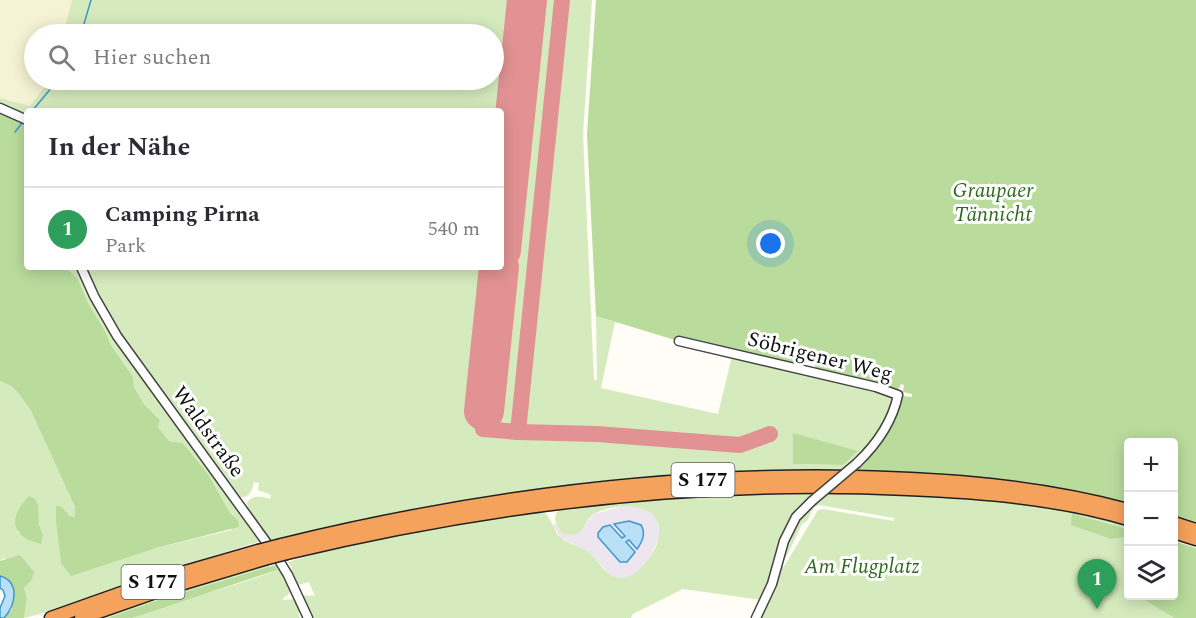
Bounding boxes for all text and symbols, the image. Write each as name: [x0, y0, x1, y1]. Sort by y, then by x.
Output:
search box: [24, 24, 504, 90]
icon: search: [45, 41, 78, 74]
text: Hier suchen: [93, 41, 211, 74]
text: In der Nähe: [48, 127, 190, 167]
park label: Graupaer Tännicht: [953, 175, 1034, 231]
text: Camping Pirna: [105, 198, 260, 231]
text: 1: [62, 214, 73, 244]
text: 540 m: [428, 214, 480, 244]
your location: [756, 229, 785, 258]
text: Park: [105, 231, 146, 261]
street label: Söbrigener Weg: [744, 323, 896, 391]
street label: Waldstraße: [164, 380, 252, 484]
map controls: [1124, 438, 1178, 600]
button: +: [1124, 438, 1178, 492]
road number: S 177: [672, 463, 734, 497]
button: −: [1124, 492, 1178, 546]
button: layers: [1124, 546, 1178, 600]
park label: Am Flugplatz: [803, 551, 920, 583]
pin: 1: [1078, 560, 1116, 609]
road number: S 177: [122, 565, 184, 599]

